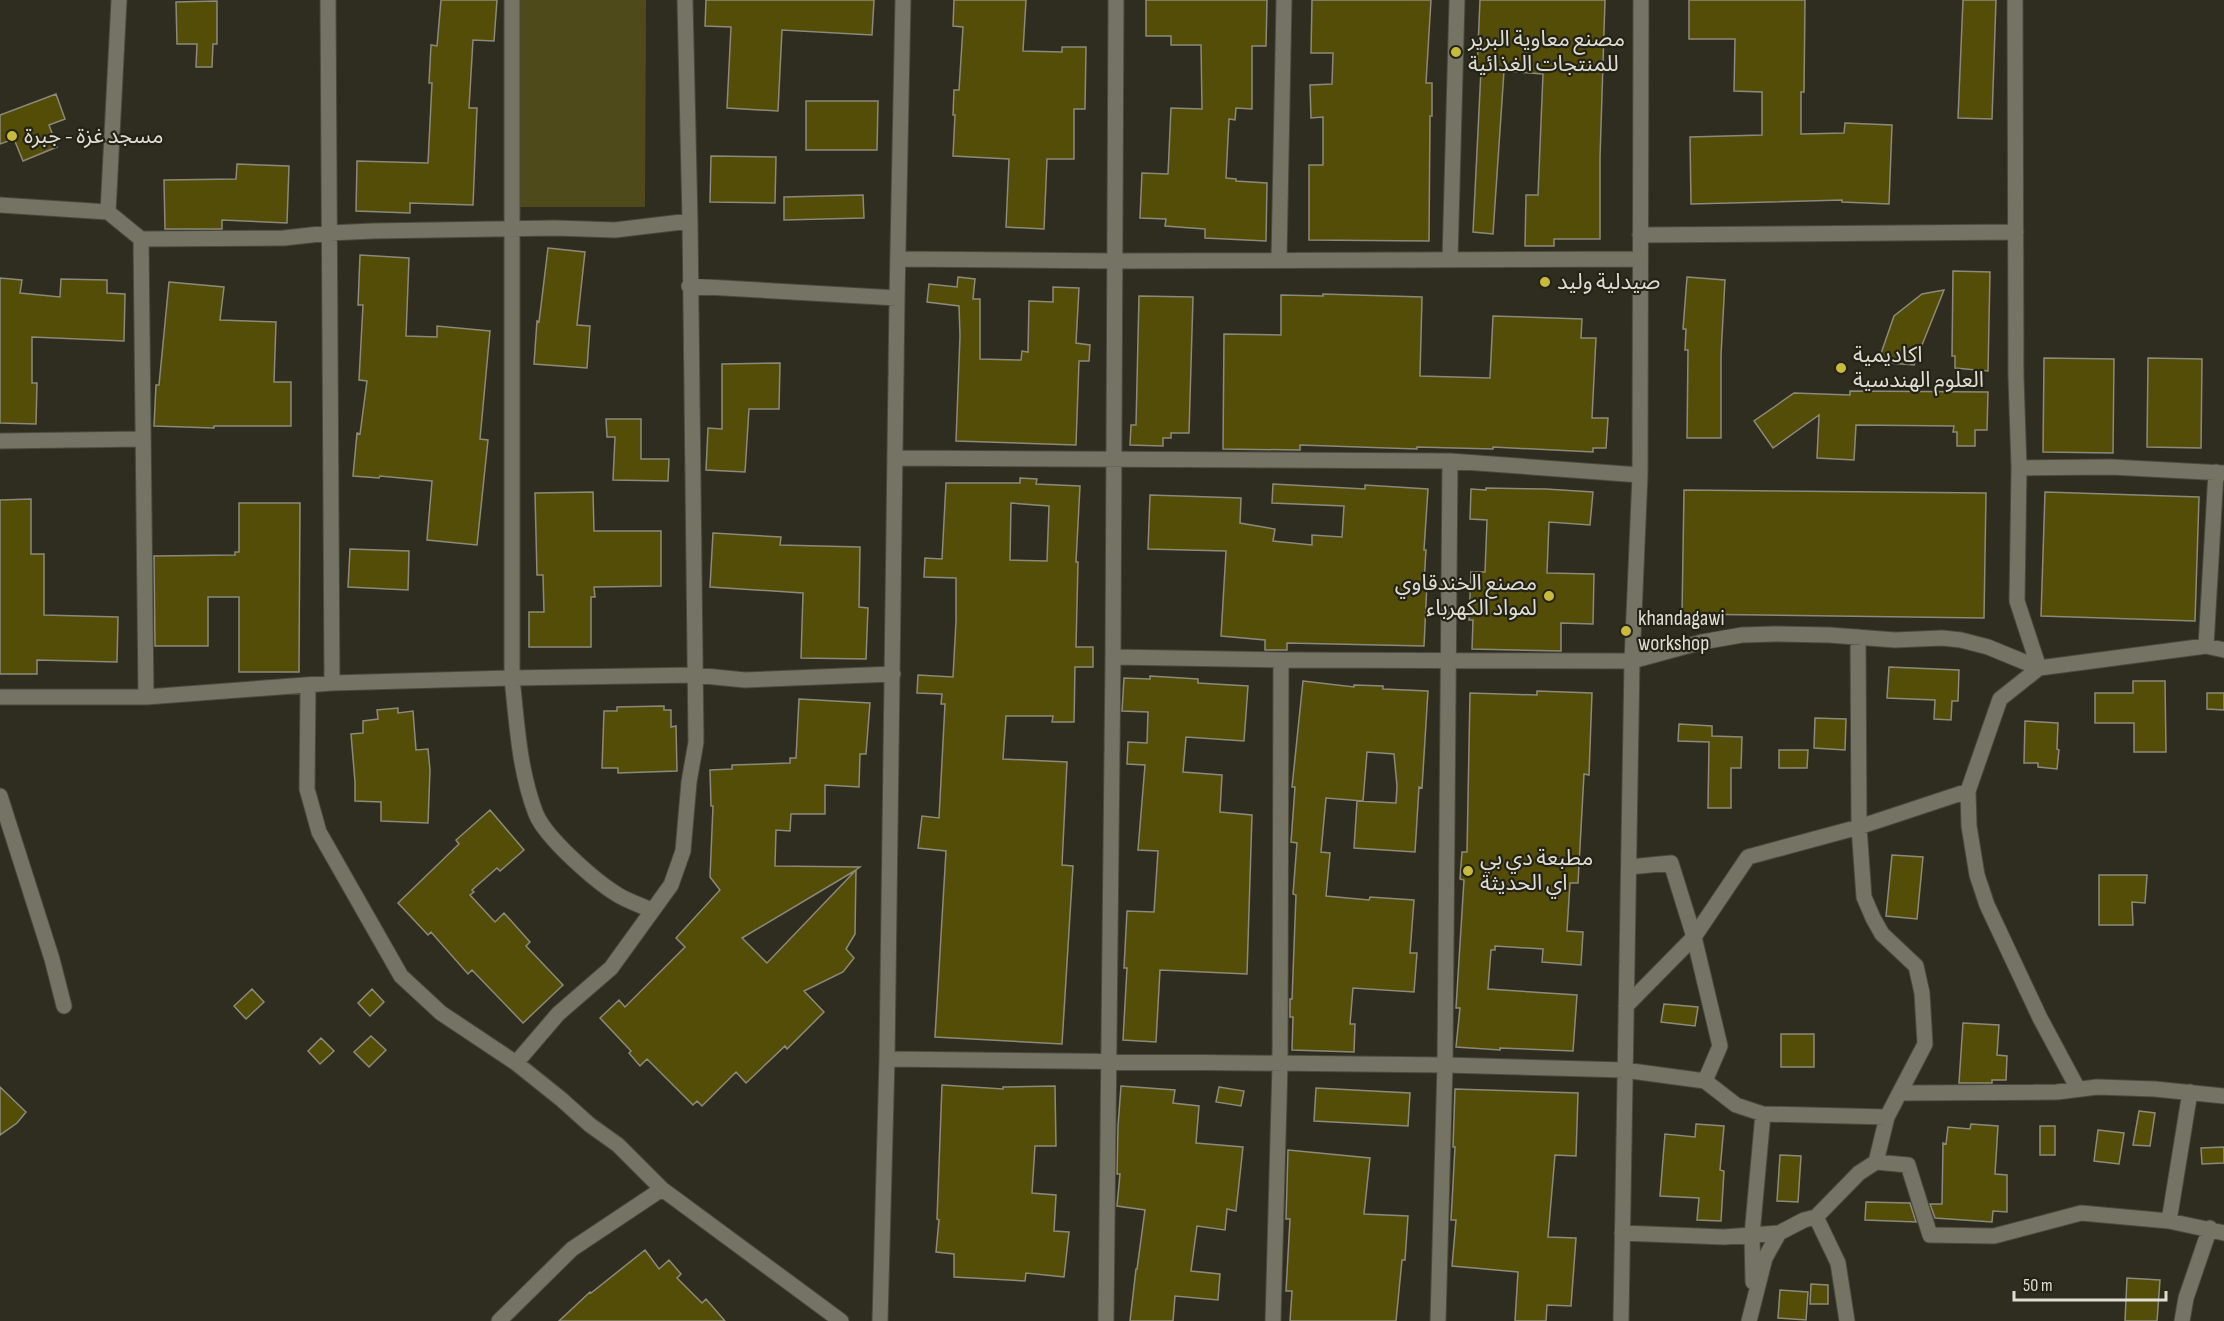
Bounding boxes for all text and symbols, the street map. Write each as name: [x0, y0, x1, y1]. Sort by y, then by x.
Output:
place label: مصنع معاوية البرير للمنتجات الغذائية: [1467, 26, 1625, 78]
marker: مصنع معاوية البرير للمنتجات الغذائية: [1449, 45, 1463, 59]
place label: مسجد غزة - جبرة: [24, 123, 164, 150]
marker: مسجد غزة - جبرة: [5, 129, 19, 143]
place label: صيدلية وليد: [1557, 269, 1660, 296]
marker: صيدلية وليد: [1538, 275, 1552, 289]
place label: اكاديمية العلوم الهندسية: [1853, 342, 1984, 396]
marker: اكاديمية العلوم الهندسية: [1834, 361, 1848, 375]
place label: مصنع الخندقاوي لمواد الكهرباء: [1395, 570, 1537, 622]
marker: مصنع الخندقاوي لمواد الكهرباء: [1542, 589, 1556, 603]
place label: khandagawi workshop: [1638, 605, 1725, 657]
marker: khandagawi workshop: [1619, 624, 1633, 638]
place label: مطبعة دي بي اي الحديثة: [1480, 845, 1593, 899]
marker: مطبعة دي بي اي الحديثة: [1461, 864, 1475, 878]
scale bar: [2014, 1264, 2166, 1302]
text: 50 m: [2023, 1275, 2053, 1296]

